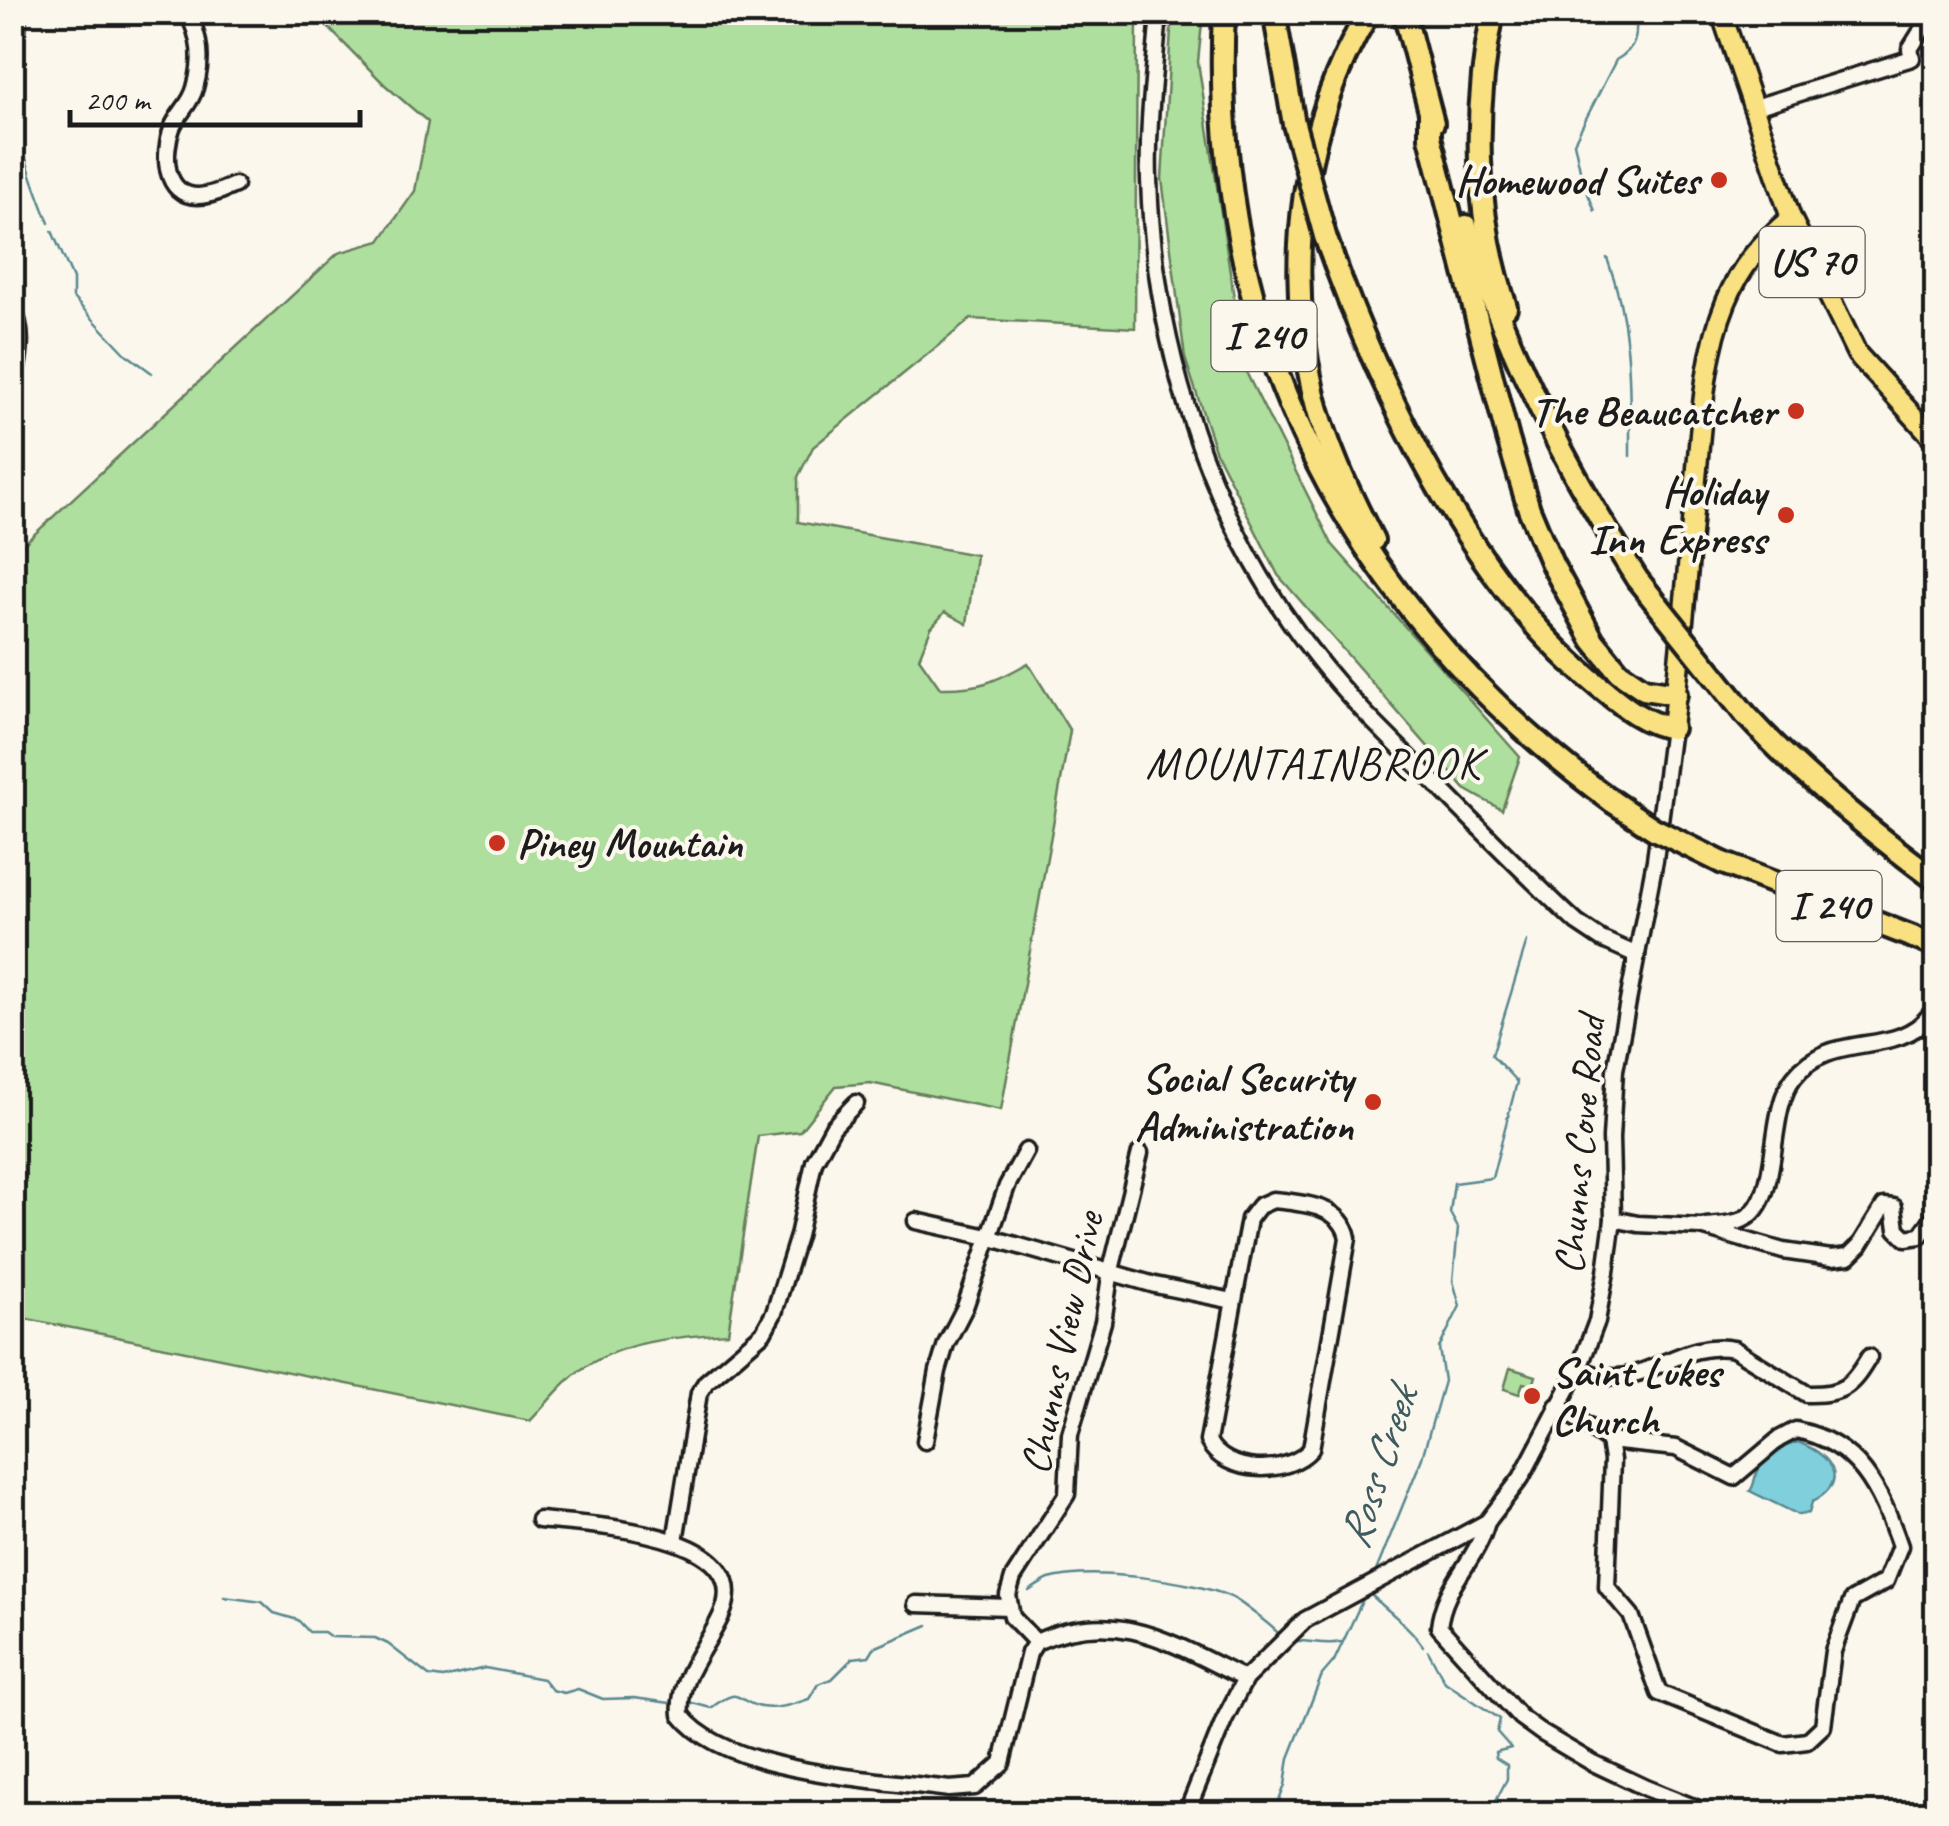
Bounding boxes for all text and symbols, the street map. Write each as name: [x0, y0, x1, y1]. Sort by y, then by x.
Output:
scale bar: [70, 65, 360, 127]
text: 200 m: [85, 81, 152, 119]
place label: Homewood Suites: [1455, 154, 1703, 207]
marker: Homewood Suites: [1708, 169, 1730, 191]
road number: US 70: [1760, 227, 1864, 297]
road number: I 240: [1212, 301, 1316, 371]
place label: The Beaucatcher: [1531, 385, 1780, 438]
marker: The Beaucatcher: [1785, 400, 1807, 422]
place label: Holiday Inn Express: [1589, 465, 1771, 566]
marker: Holiday Inn Express: [1775, 504, 1797, 526]
district label: MOUNTAINBROOK: [1146, 735, 1489, 792]
place label: Piney Mountain: [517, 817, 743, 870]
marker: Piney Mountain: [486, 832, 508, 854]
road number: I 240: [1776, 871, 1882, 941]
street label: Chunns Cove Road: [1542, 1008, 1618, 1276]
place label: Social Security Administration: [1135, 1052, 1358, 1153]
marker: Social Security Administration: [1362, 1091, 1384, 1113]
street label: Chunns View Drive: [1008, 1205, 1116, 1479]
place label: Saint Lukes Church: [1552, 1346, 1725, 1447]
water label: Ross Creek: [1325, 1374, 1433, 1555]
marker: Saint Lukes Church: [1521, 1385, 1543, 1407]

